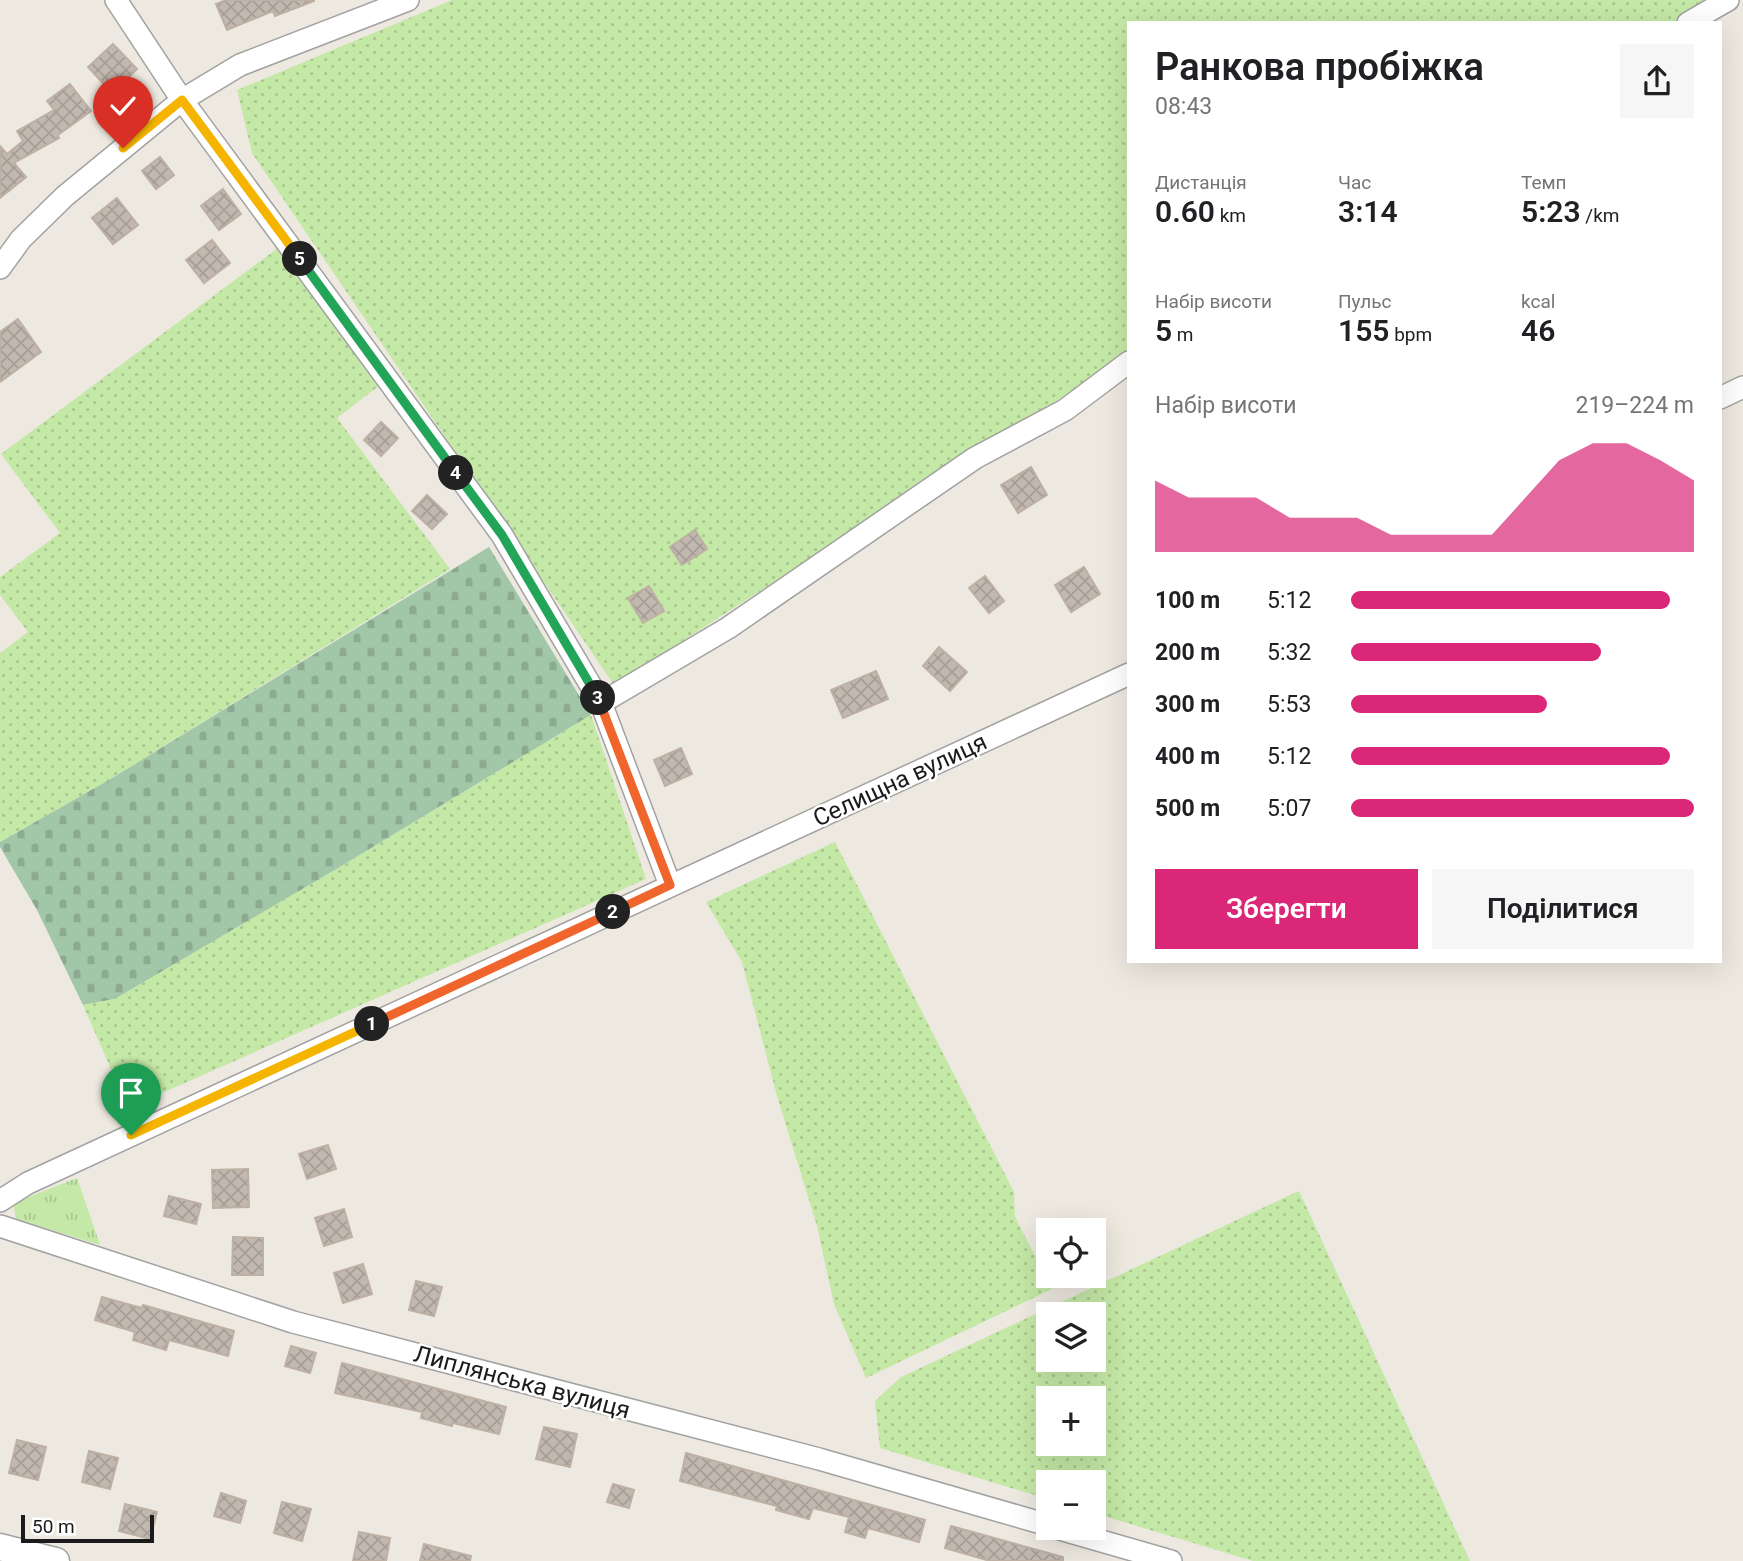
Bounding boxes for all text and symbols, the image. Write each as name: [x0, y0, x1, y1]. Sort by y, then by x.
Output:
button: share: [1620, 44, 1694, 118]
text: Ранкова пробіжка: [1155, 45, 1484, 89]
pin: [93, 76, 153, 148]
icon: check: [104, 87, 142, 125]
text: 08:43: [1155, 93, 1212, 120]
text: Дистанція: [1155, 171, 1247, 194]
text: Час: [1338, 171, 1371, 194]
text: Темп: [1521, 171, 1567, 194]
text: 0.60: [1155, 194, 1215, 229]
text: 3:14: [1338, 194, 1398, 229]
text: 5:23: [1521, 194, 1581, 229]
text: km: [1215, 204, 1246, 227]
text: /km: [1581, 204, 1619, 227]
pin: 5: [282, 242, 318, 276]
text: 5: [294, 247, 305, 270]
text: Набір висоти: [1155, 290, 1272, 313]
text: Пульс: [1338, 290, 1391, 313]
text: kcal: [1521, 290, 1555, 313]
text: 5: [1155, 313, 1172, 348]
text: 155: [1338, 313, 1389, 348]
text: 46: [1521, 313, 1555, 348]
text: m: [1172, 323, 1194, 346]
text: bpm: [1389, 323, 1432, 346]
text: Набір висоти: [1155, 392, 1297, 419]
text: 219–224 m: [1575, 392, 1694, 419]
pin: 4: [438, 456, 474, 490]
text: 4: [450, 461, 461, 484]
text: 100 m: [1155, 587, 1220, 614]
text: 5:12: [1267, 587, 1311, 614]
text: 200 m: [1155, 639, 1220, 666]
text: 5:32: [1267, 639, 1311, 666]
pin: 3: [580, 680, 616, 716]
text: 3: [592, 686, 603, 709]
text: 300 m: [1155, 691, 1220, 718]
text: 5:53: [1267, 691, 1311, 718]
street label: Селищна вулиця: [809, 727, 991, 833]
text: 400 m: [1155, 743, 1220, 770]
text: 5:12: [1267, 743, 1311, 770]
text: 500 m: [1155, 795, 1220, 822]
text: 5:07: [1267, 795, 1311, 822]
button: Зберегти: [1155, 869, 1418, 949]
button: Поділитися: [1432, 869, 1694, 949]
pin: 2: [596, 894, 630, 930]
text: 2: [607, 900, 618, 923]
pin: 1: [354, 1006, 390, 1042]
text: 1: [366, 1012, 377, 1035]
pin: [101, 1063, 161, 1135]
icon: arrive: [112, 1074, 150, 1112]
map controls: [1036, 1218, 1106, 1540]
button: locate: [1036, 1218, 1106, 1288]
button: layers: [1036, 1302, 1106, 1372]
street label: Липлянська вулиця: [411, 1340, 633, 1424]
button: +: [1036, 1386, 1106, 1456]
button: −: [1036, 1470, 1106, 1540]
scale bar: [21, 1512, 154, 1544]
text: 50 m: [32, 1515, 75, 1538]

